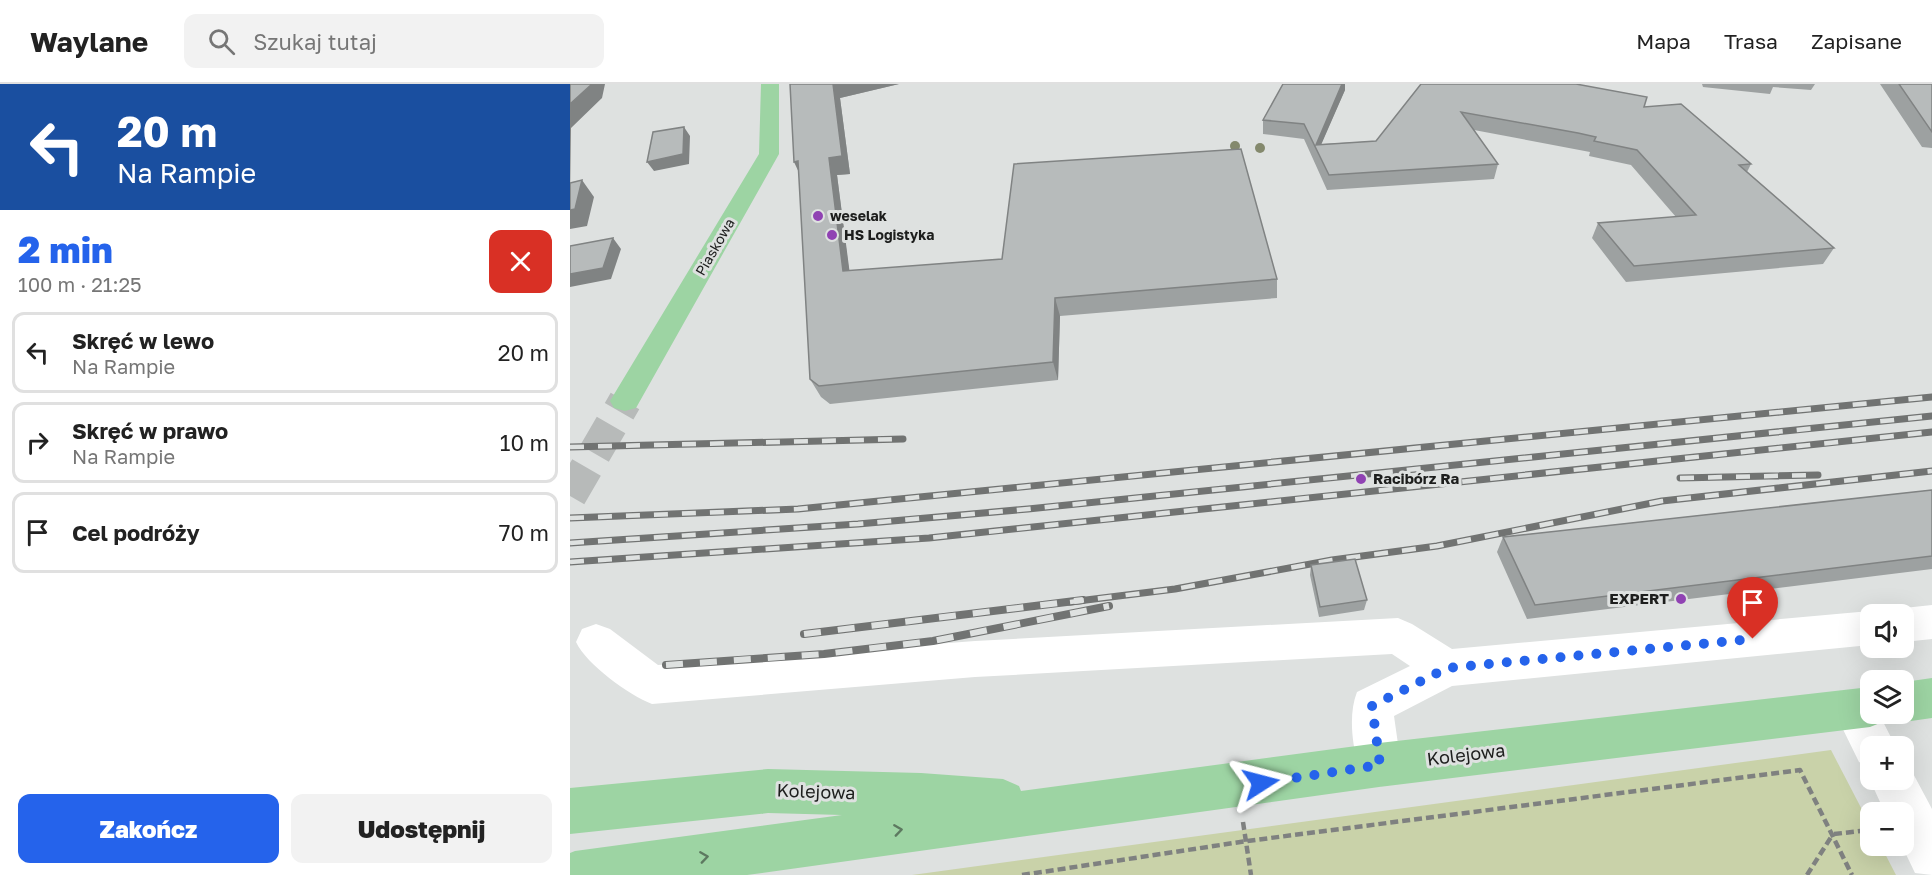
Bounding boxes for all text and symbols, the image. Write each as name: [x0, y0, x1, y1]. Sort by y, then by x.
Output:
search box: [184, 14, 604, 68]
text: Waylane: [30, 25, 148, 58]
icon: search: [205, 25, 238, 58]
text: Szukaj tutaj: [253, 28, 377, 55]
text: Mapa: [1636, 28, 1691, 54]
text: Trasa: [1724, 28, 1778, 54]
text: Zapisane: [1811, 28, 1902, 54]
text: 20 m: [117, 106, 217, 156]
icon: left: [18, 108, 96, 186]
text: Na Rampie: [117, 157, 256, 189]
place label: weselak: [830, 207, 887, 224]
marker: weselak: [811, 209, 825, 223]
street label: Piaskowa: [691, 215, 738, 278]
place label: HS Logistyka: [844, 226, 934, 243]
text: 2 min: [18, 228, 113, 271]
marker: HS Logistyka: [825, 228, 839, 242]
button: close: [489, 230, 552, 293]
text: 100 m · 21:25: [18, 272, 142, 296]
text: Skręć w lewo: [72, 327, 214, 354]
icon: left: [21, 336, 54, 369]
text: 20 m: [498, 339, 549, 366]
text: Na Rampie: [72, 354, 175, 378]
text: Skręć w prawo: [72, 417, 228, 444]
icon: right: [21, 426, 54, 459]
text: 10 m: [500, 429, 549, 456]
text: Na Rampie: [72, 444, 175, 468]
place label: Racibórz Ra: [1373, 469, 1459, 487]
marker: Racibórz Ra: [1354, 472, 1368, 486]
icon: arrive: [21, 516, 54, 549]
text: Cel podróży: [72, 519, 200, 546]
text: 70 m: [499, 519, 549, 546]
pin: [1727, 577, 1778, 639]
icon: arrive: [1736, 586, 1769, 619]
place label: EXPERT: [1609, 589, 1669, 607]
marker: EXPERT: [1674, 592, 1688, 606]
map controls: [1860, 604, 1914, 856]
button: sound: [1860, 604, 1914, 658]
button: layers: [1860, 670, 1914, 724]
button: +: [1860, 736, 1914, 790]
street label: Kolejowa: [1425, 738, 1506, 770]
position arrow: [1229, 751, 1293, 815]
street label: Kolejowa: [776, 779, 856, 803]
button: Zakończ: [18, 794, 279, 863]
button: Udostępnij: [291, 794, 552, 863]
button: −: [1860, 802, 1914, 856]
one-way arrow: [893, 824, 902, 837]
one-way arrow: [700, 851, 709, 863]

